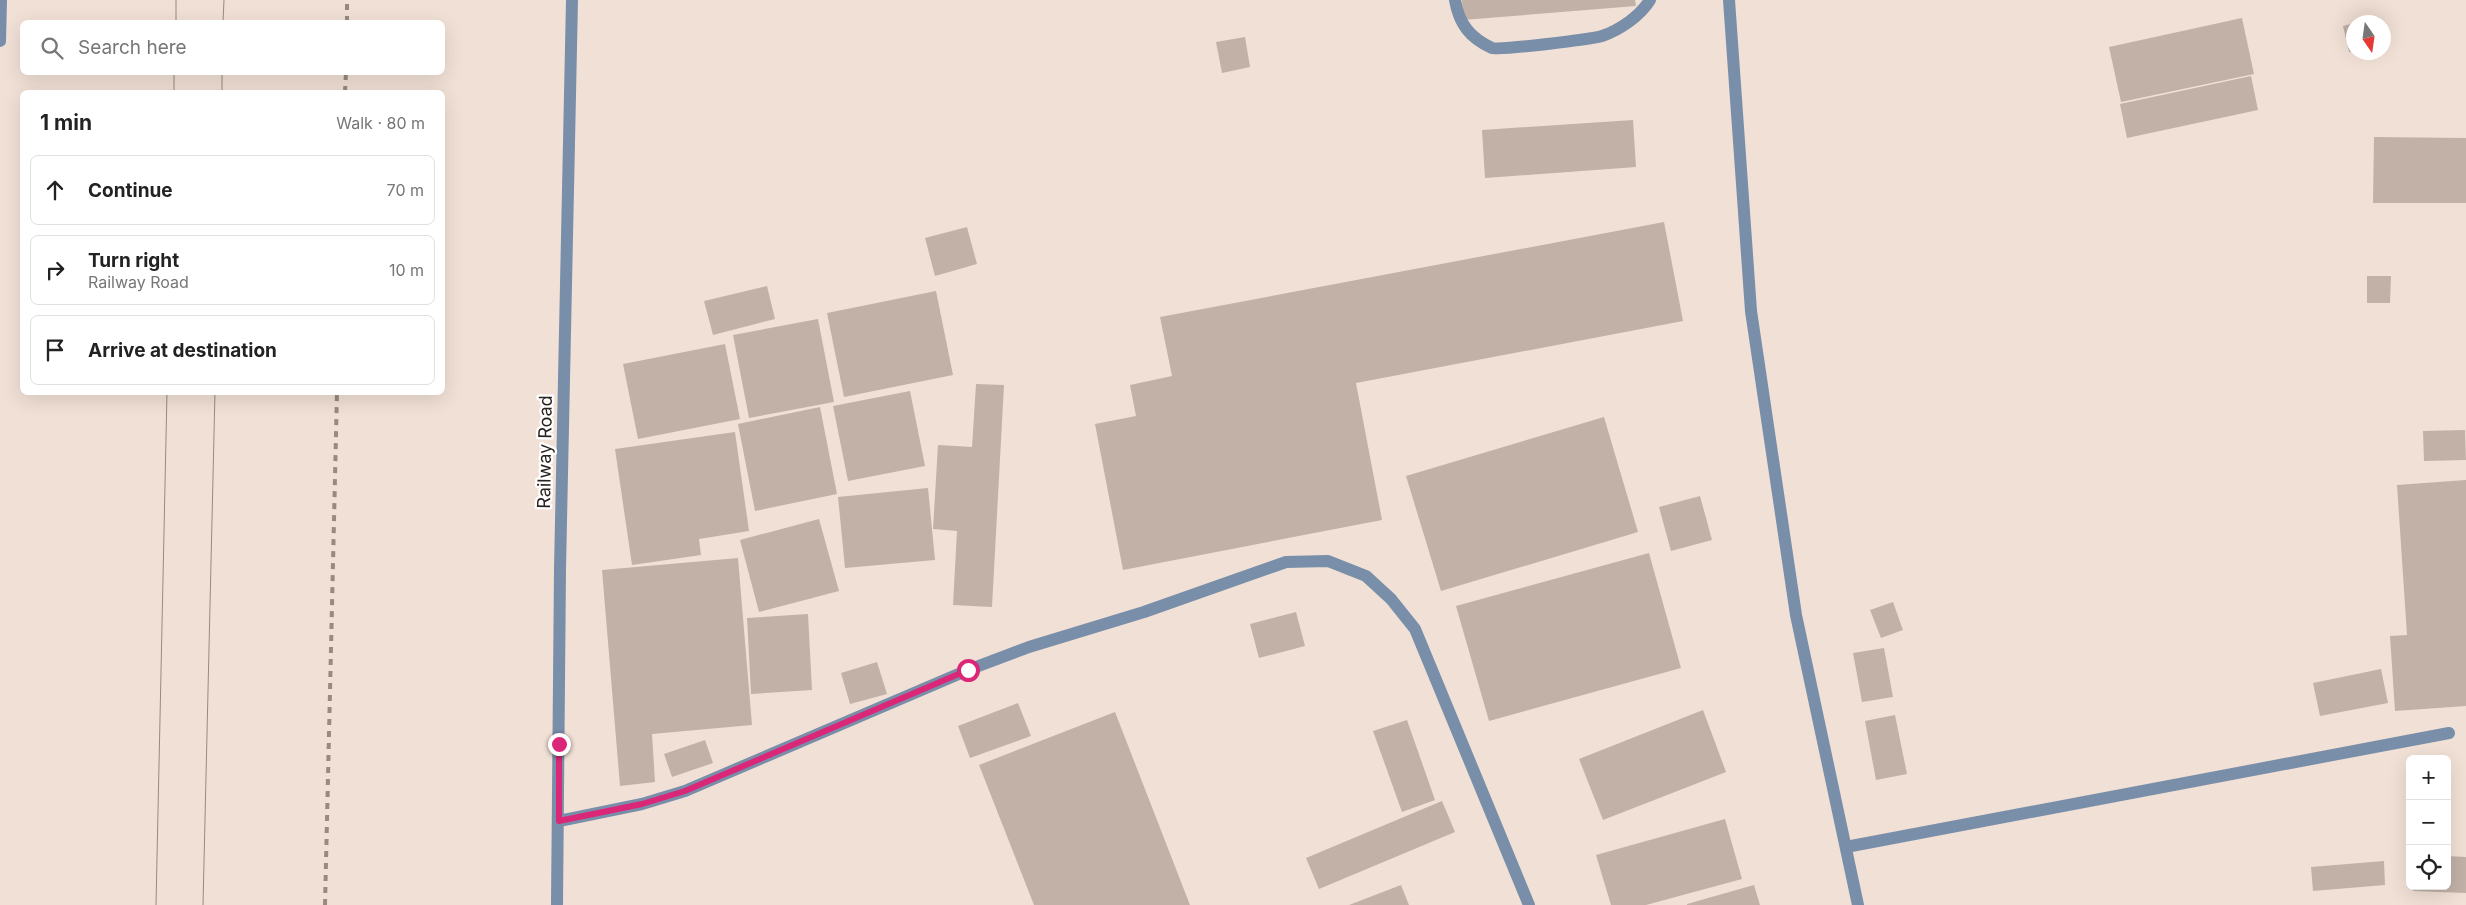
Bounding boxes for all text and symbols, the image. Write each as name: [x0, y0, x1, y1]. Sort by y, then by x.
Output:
north arrow: [2346, 15, 2391, 60]
search box: [20, 20, 445, 75]
icon: search: [38, 34, 66, 62]
text: Search here: [78, 36, 187, 59]
text: 1 min: [40, 110, 92, 135]
text: Walk · 80 m: [336, 113, 425, 133]
icon: ahead: [41, 176, 69, 204]
text: Continue: [88, 179, 173, 202]
text: 70 m: [387, 180, 424, 200]
text: Turn right: [88, 249, 179, 272]
icon: right: [41, 256, 69, 284]
text: 10 m: [389, 260, 424, 280]
text: Railway Road: [88, 272, 189, 292]
icon: arrive: [41, 336, 69, 364]
text: Arrive at destination: [88, 339, 277, 362]
street label: Railway Road: [533, 395, 556, 509]
route start: [957, 659, 980, 682]
route end: [548, 733, 571, 756]
map controls: [2406, 755, 2451, 890]
button: +: [2406, 755, 2451, 800]
button: −: [2406, 800, 2451, 845]
button: locate: [2406, 845, 2451, 890]

